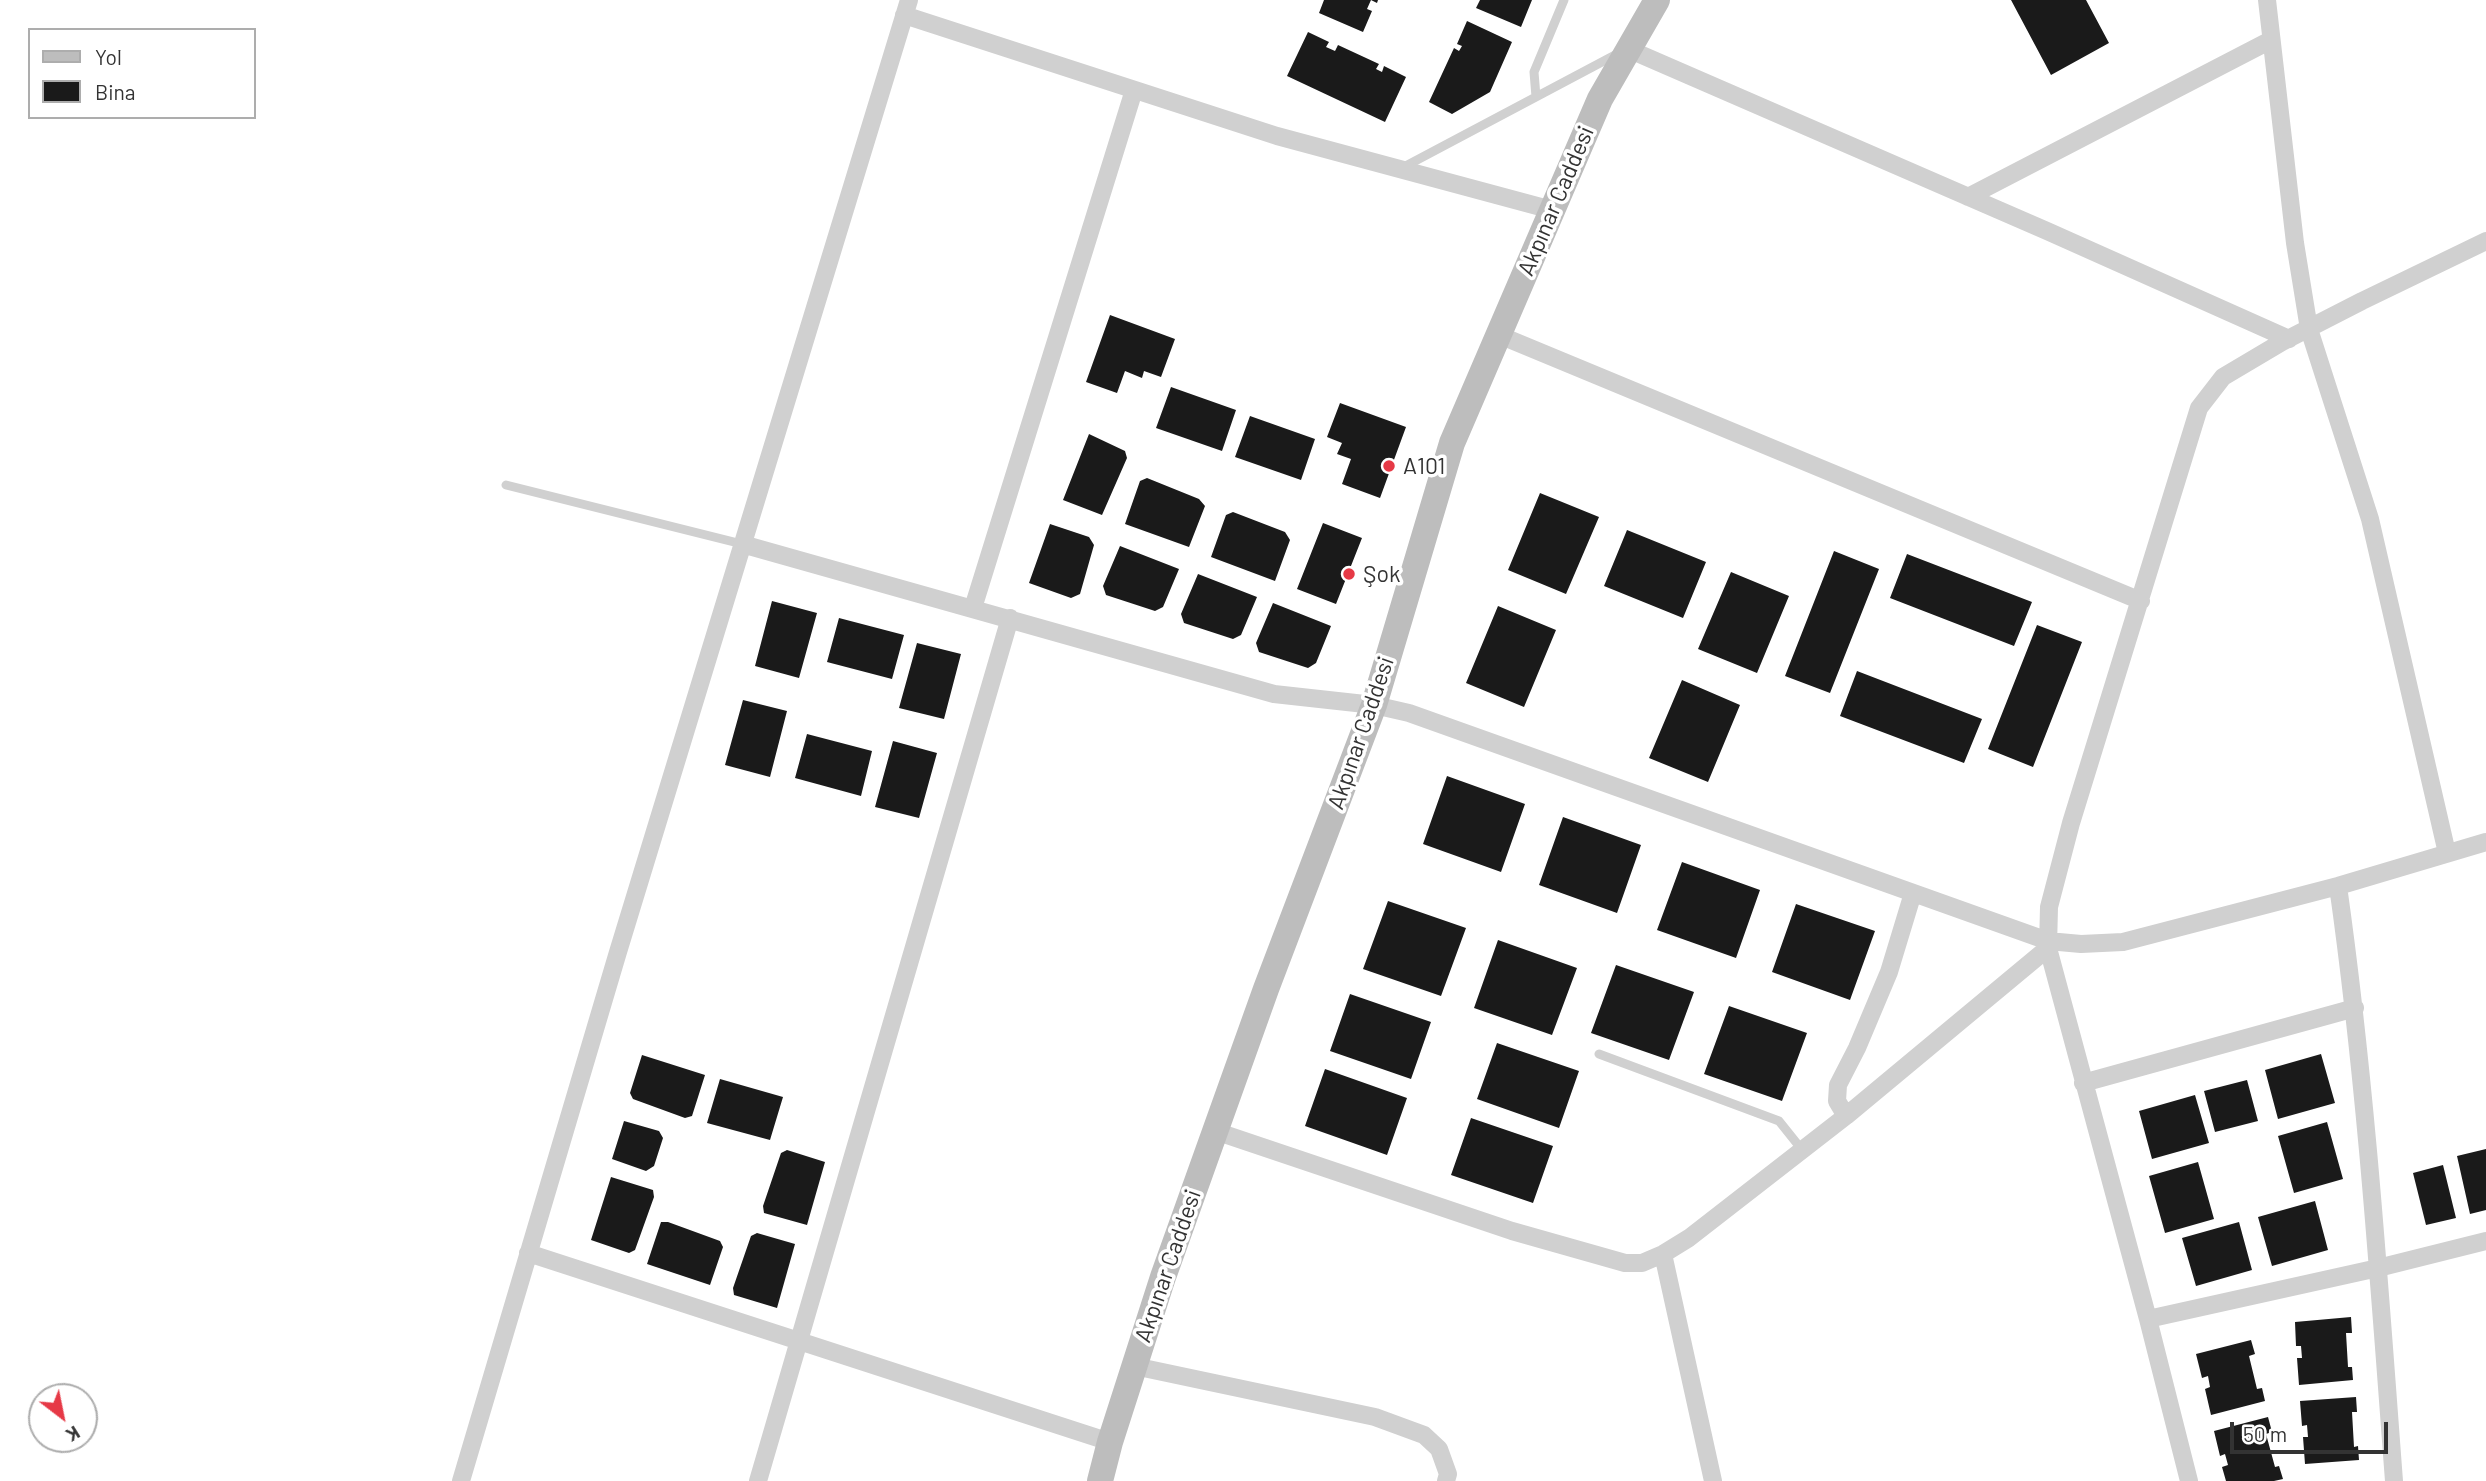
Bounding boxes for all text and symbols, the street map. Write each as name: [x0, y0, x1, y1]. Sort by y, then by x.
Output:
legend: [28, 28, 256, 119]
text: Yol: [95, 44, 122, 69]
text: Bina: [95, 79, 136, 104]
street label: Akpınar Caddesi: [1512, 122, 1600, 280]
place label: A101: [1403, 452, 1445, 480]
marker: A101: [1381, 458, 1397, 474]
place label: Şok: [1363, 560, 1400, 588]
marker: Şok: [1341, 566, 1357, 582]
street label: Akpınar Caddesi: [1322, 653, 1400, 813]
street label: Akpınar Caddesi: [1129, 1186, 1207, 1346]
north arrow: [28, 1383, 98, 1453]
scale bar: [2234, 1408, 2392, 1452]
text: 50 m: [2243, 1421, 2287, 1446]
text: K: [62, 1422, 84, 1447]

